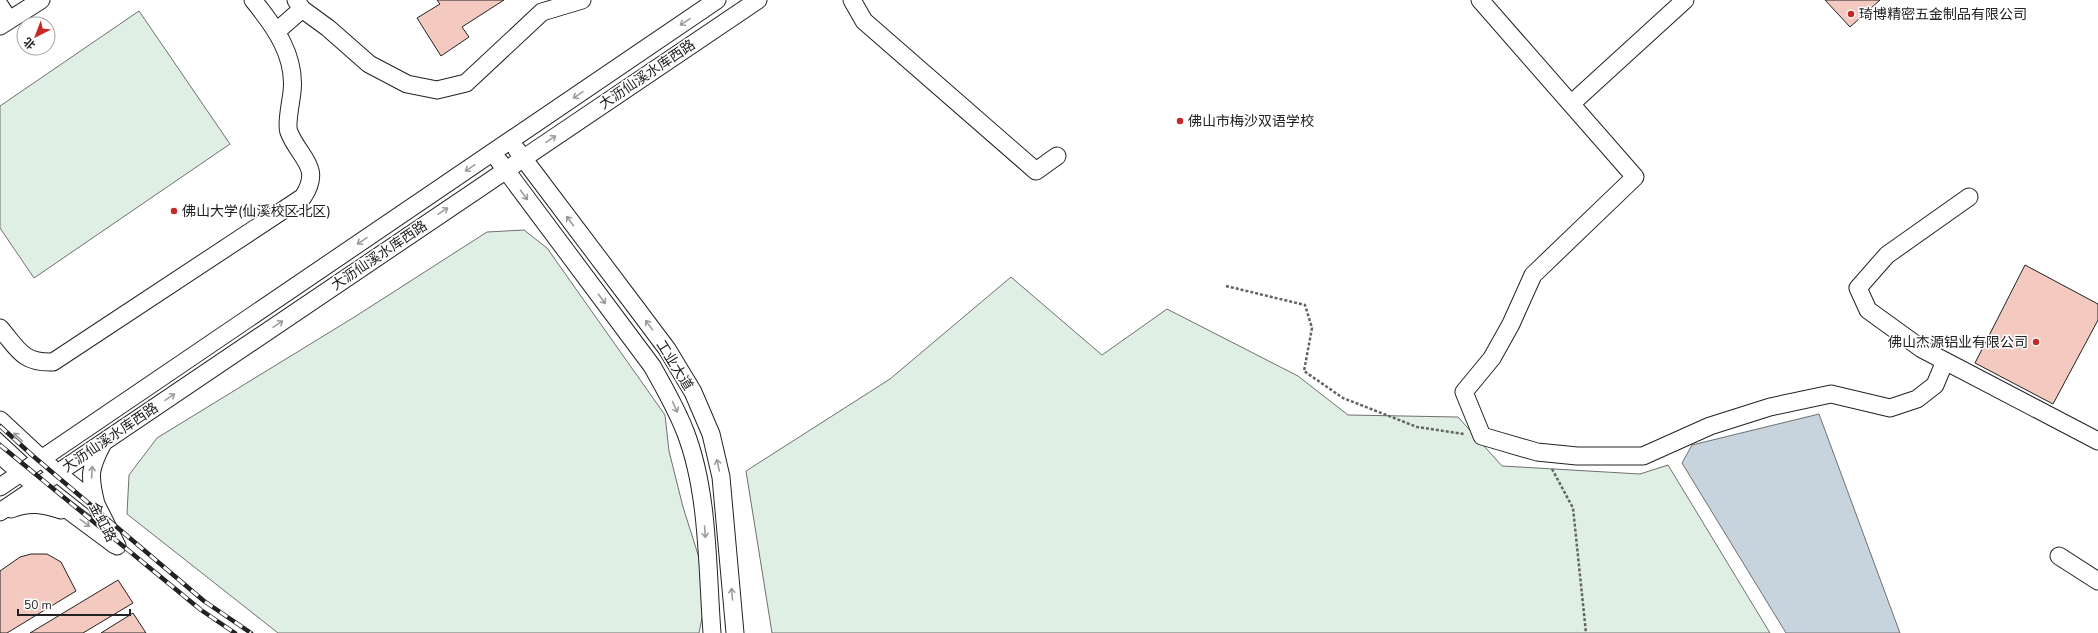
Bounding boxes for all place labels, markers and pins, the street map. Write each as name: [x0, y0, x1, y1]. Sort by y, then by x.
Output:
place label: 琦博精密五金制品有限公司: [1859, 5, 2027, 24]
marker: 琦博精密五金制品有限公司: [1846, 9, 1856, 19]
place label: 佛山市梅沙双语学校: [1188, 112, 1314, 131]
marker: 佛山市梅沙双语学校: [1175, 116, 1185, 126]
place label: 佛山大学(仙溪校区北区): [182, 202, 331, 221]
marker: 佛山大学(仙溪校区北区): [169, 206, 179, 216]
place label: 佛山杰源铝业有限公司: [1888, 333, 2028, 352]
marker: 佛山杰源铝业有限公司: [2031, 337, 2041, 347]

